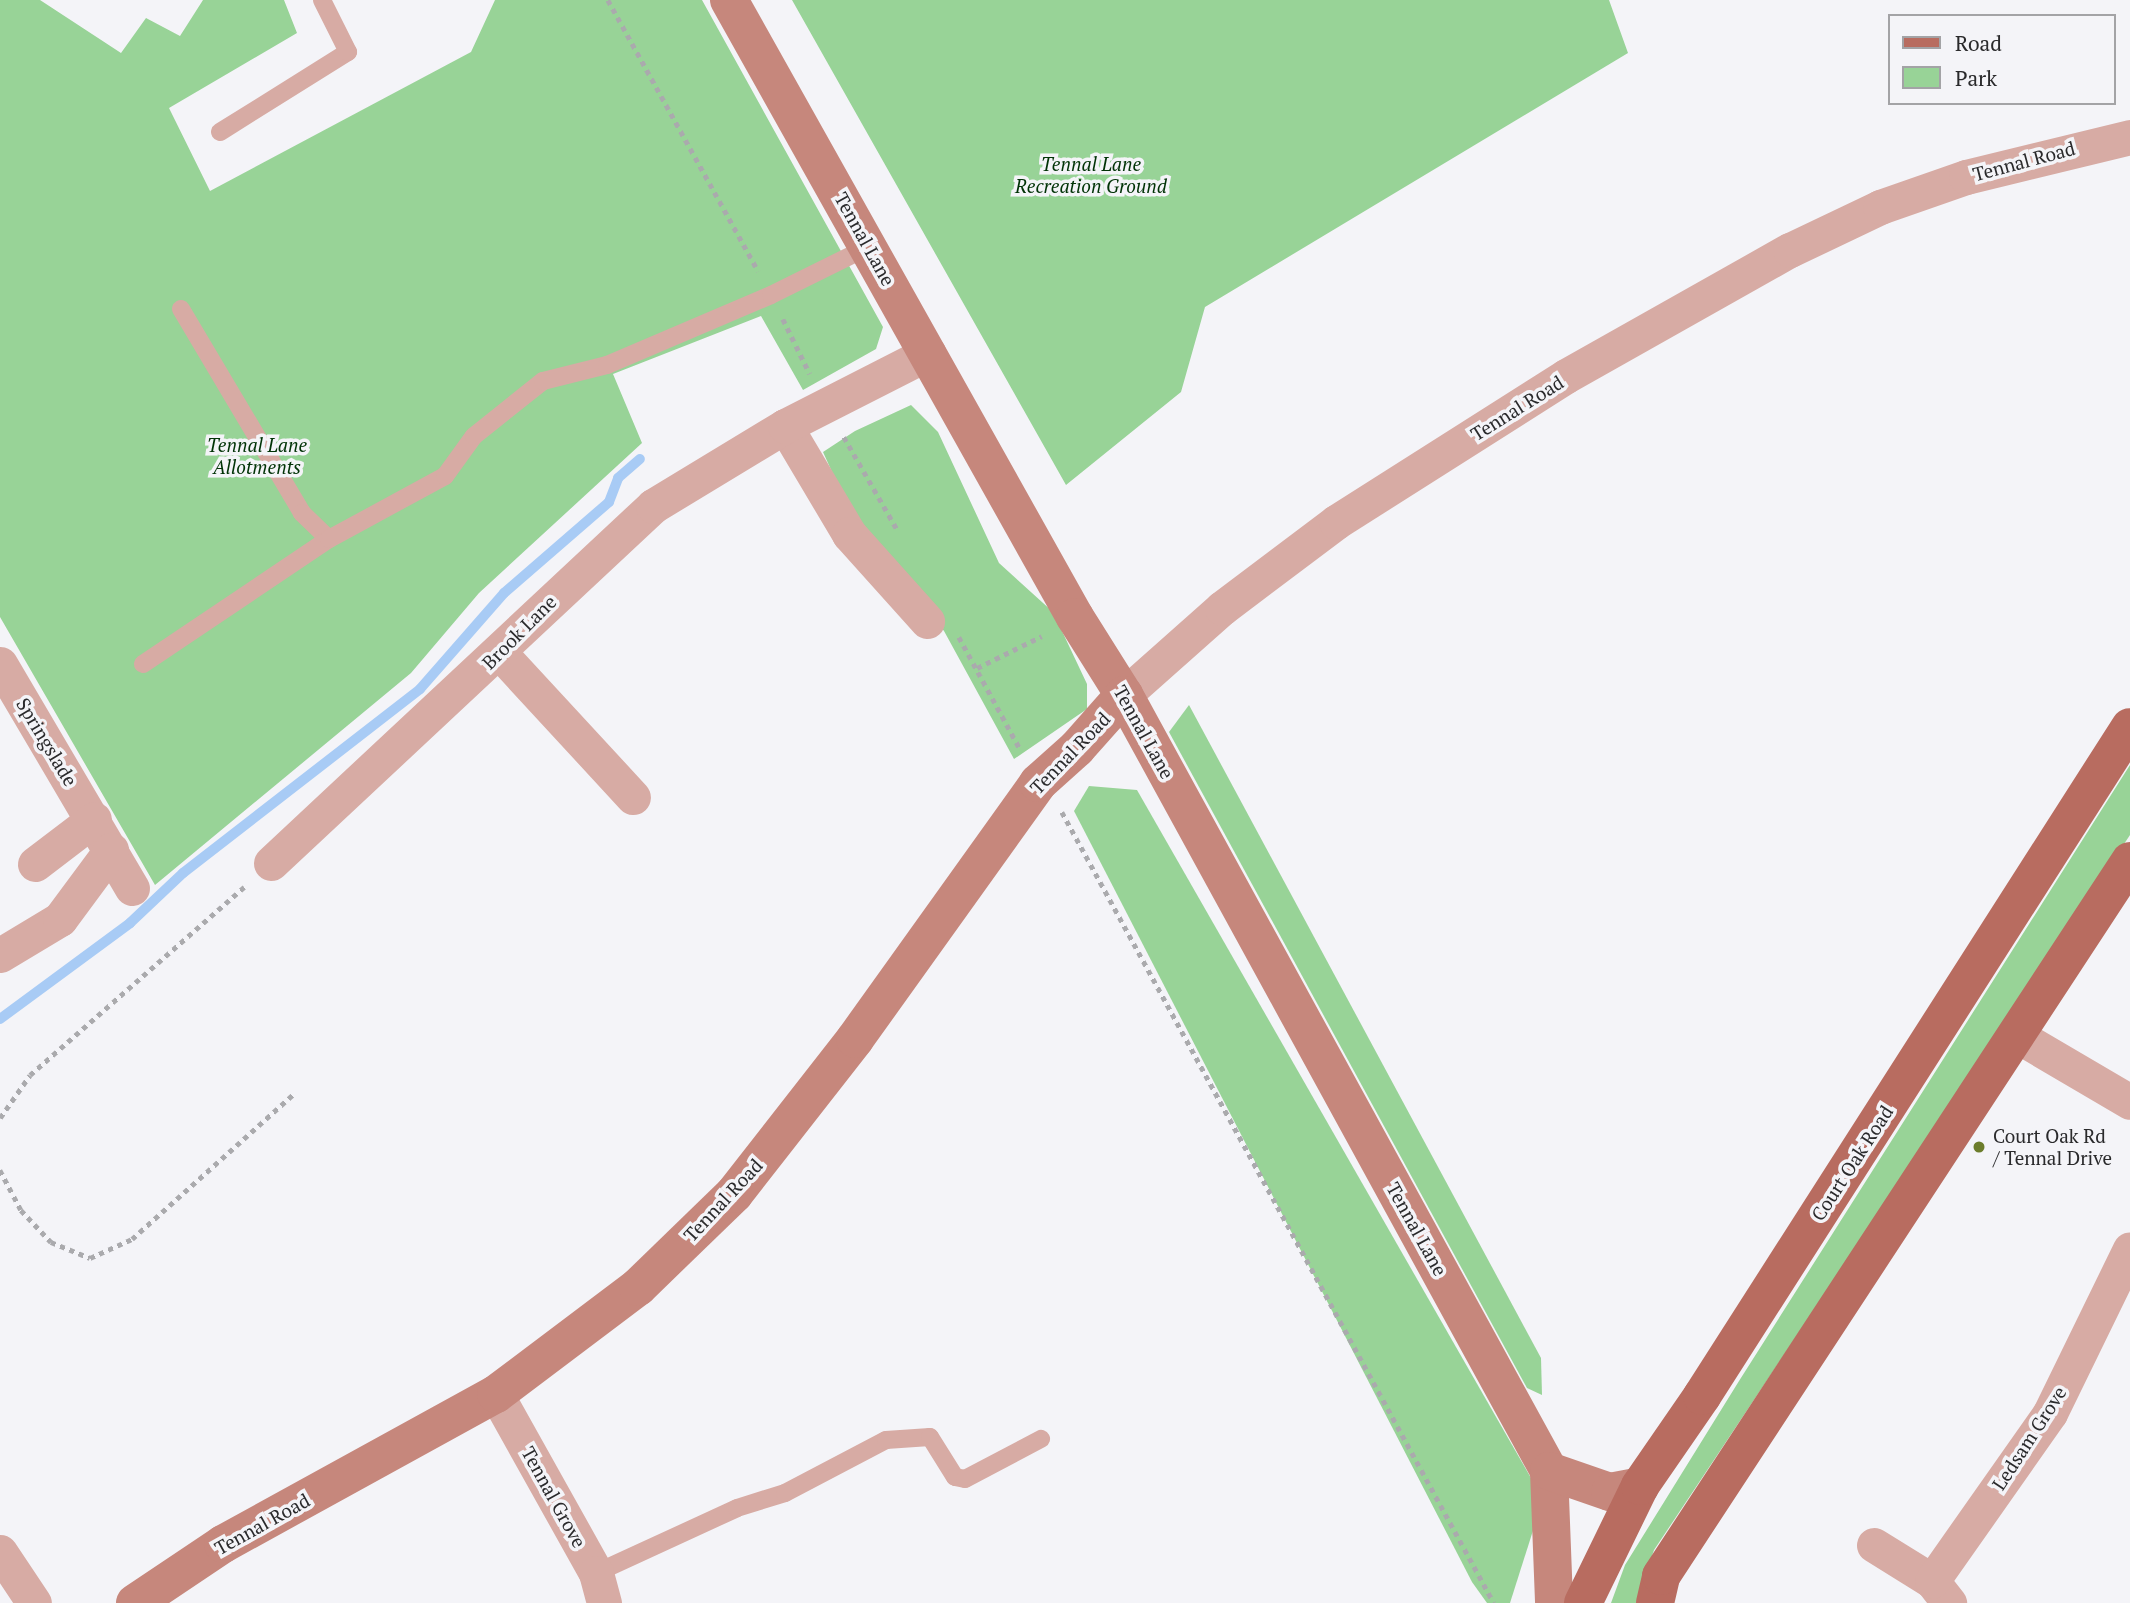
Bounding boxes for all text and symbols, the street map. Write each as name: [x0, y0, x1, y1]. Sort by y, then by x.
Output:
legend: [1888, 14, 2116, 105]
text: Road: [1955, 29, 2002, 57]
text: Park: [1955, 64, 1997, 92]
street label: Tennal Road: [1970, 136, 2078, 186]
park label: Tennal Lane Recreation Ground: [1015, 153, 1167, 197]
street label: Tennal Lane: [830, 188, 900, 290]
street label: Tennal Road: [1466, 371, 1568, 445]
park label: Tennal Lane Allotments: [207, 434, 307, 478]
street label: Brook Lane: [477, 590, 561, 674]
street label: Tennal Lane: [1109, 681, 1179, 783]
street label: Springslade: [12, 694, 82, 790]
street label: Tennal Road: [1025, 707, 1115, 799]
street label: Court Oak Road: [1806, 1101, 1898, 1225]
place label: Court Oak Rd / Tennal Drive: [1993, 1125, 2112, 1169]
marker: Court Oak Rd / Tennal Drive: [1971, 1139, 1987, 1155]
street label: Tennal Road: [679, 1154, 767, 1246]
street label: Tennal Lane: [1382, 1178, 1452, 1280]
street label: Ledsam Grove: [1987, 1382, 2071, 1494]
street label: Tennal Grove: [517, 1442, 591, 1552]
street label: Tennal Road: [211, 1489, 313, 1559]

